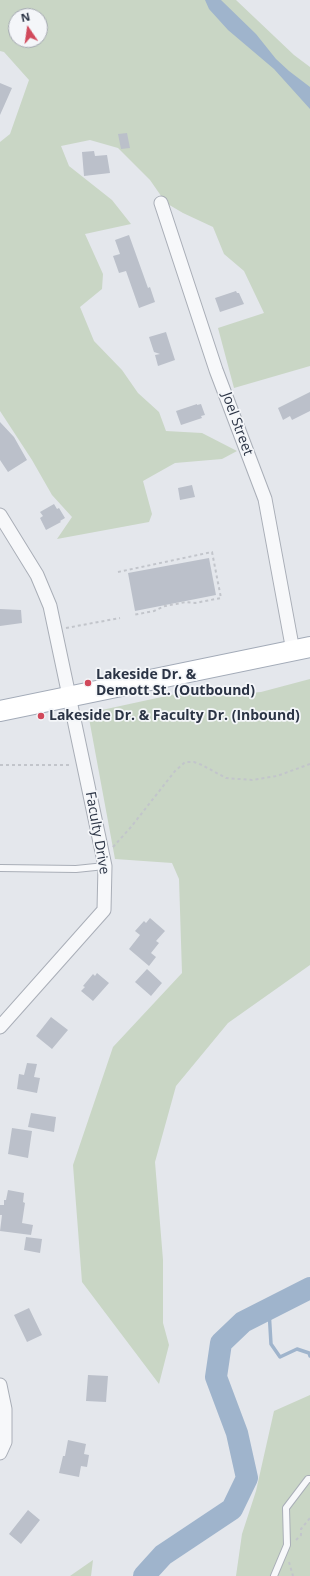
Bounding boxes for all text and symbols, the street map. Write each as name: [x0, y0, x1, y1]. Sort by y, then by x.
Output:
north arrow: [8, 8, 48, 48]
text: N: [19, 8, 31, 25]
street label: Joel Street: [218, 390, 256, 458]
place label: Lakeside Dr. & Demott St. (Outbound): [96, 667, 255, 700]
marker: Lakeside Dr. & Demott St. (Outbound): [83, 678, 93, 688]
place label: Lakeside Dr. & Faculty Dr. (Inbound): [49, 708, 300, 724]
marker: Lakeside Dr. & Faculty Dr. (Inbound): [36, 711, 46, 721]
street label: Faculty Drive: [81, 790, 113, 876]

